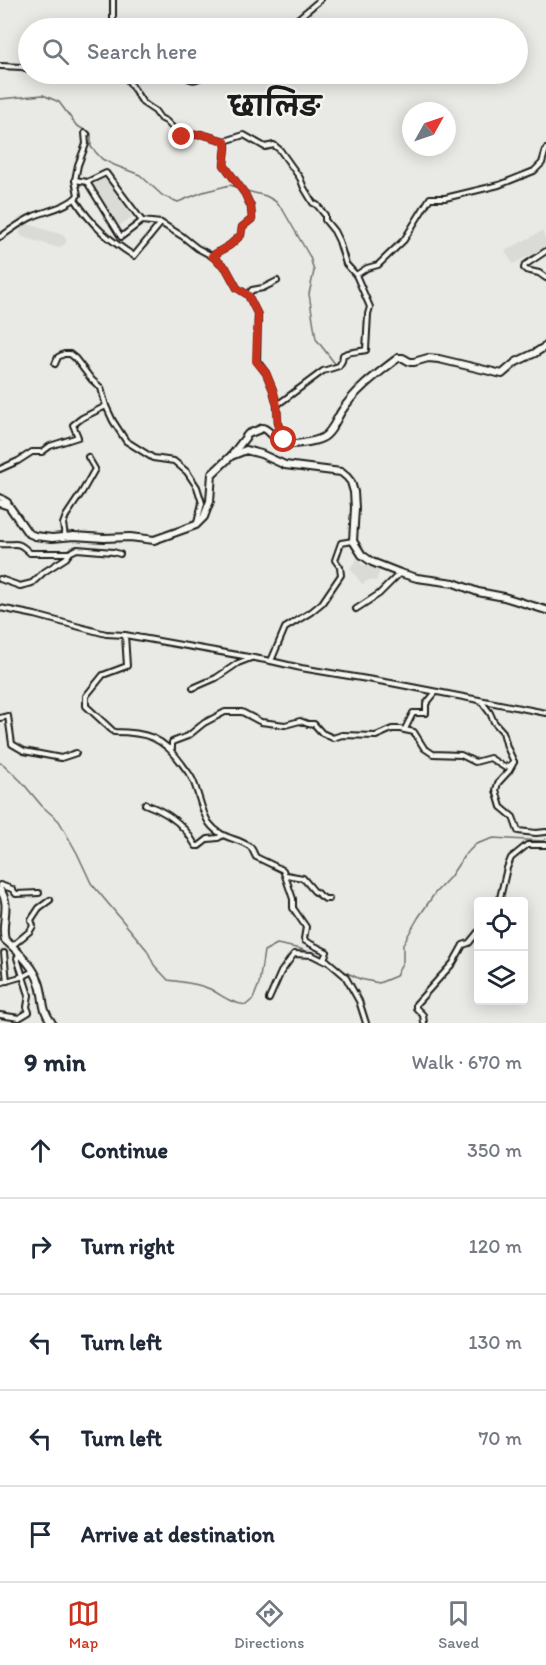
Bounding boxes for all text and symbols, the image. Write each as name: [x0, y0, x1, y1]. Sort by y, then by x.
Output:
search box: [18, 18, 528, 84]
icon: search: [39, 35, 72, 68]
text: Search here: [87, 38, 197, 65]
district label: छालिङ: [227, 85, 323, 123]
north arrow: [402, 102, 456, 156]
route end: [168, 123, 194, 149]
route start: [270, 426, 296, 452]
map controls: [474, 897, 528, 1005]
button: locate: [474, 897, 528, 951]
button: layers: [474, 951, 528, 1005]
text: 9 min: [24, 1046, 86, 1078]
text: Walk · 670 m: [411, 1050, 522, 1074]
icon: ahead: [24, 1134, 57, 1167]
text: Continue: [81, 1137, 168, 1164]
text: 350 m: [467, 1138, 522, 1162]
icon: right: [24, 1230, 57, 1263]
text: Turn right: [81, 1233, 175, 1260]
text: 120 m: [469, 1234, 522, 1258]
icon: left: [24, 1326, 57, 1359]
text: Turn left: [81, 1329, 162, 1356]
text: 130 m: [468, 1330, 522, 1354]
icon: left: [24, 1422, 57, 1455]
text: Turn left: [81, 1425, 162, 1452]
text: 70 m: [478, 1426, 522, 1450]
icon: arrive: [24, 1518, 57, 1551]
text: Arrive at destination: [81, 1521, 275, 1548]
tab: Map: [67, 1597, 100, 1652]
tab: Directions: [234, 1597, 304, 1652]
tab: Saved: [438, 1597, 479, 1652]

